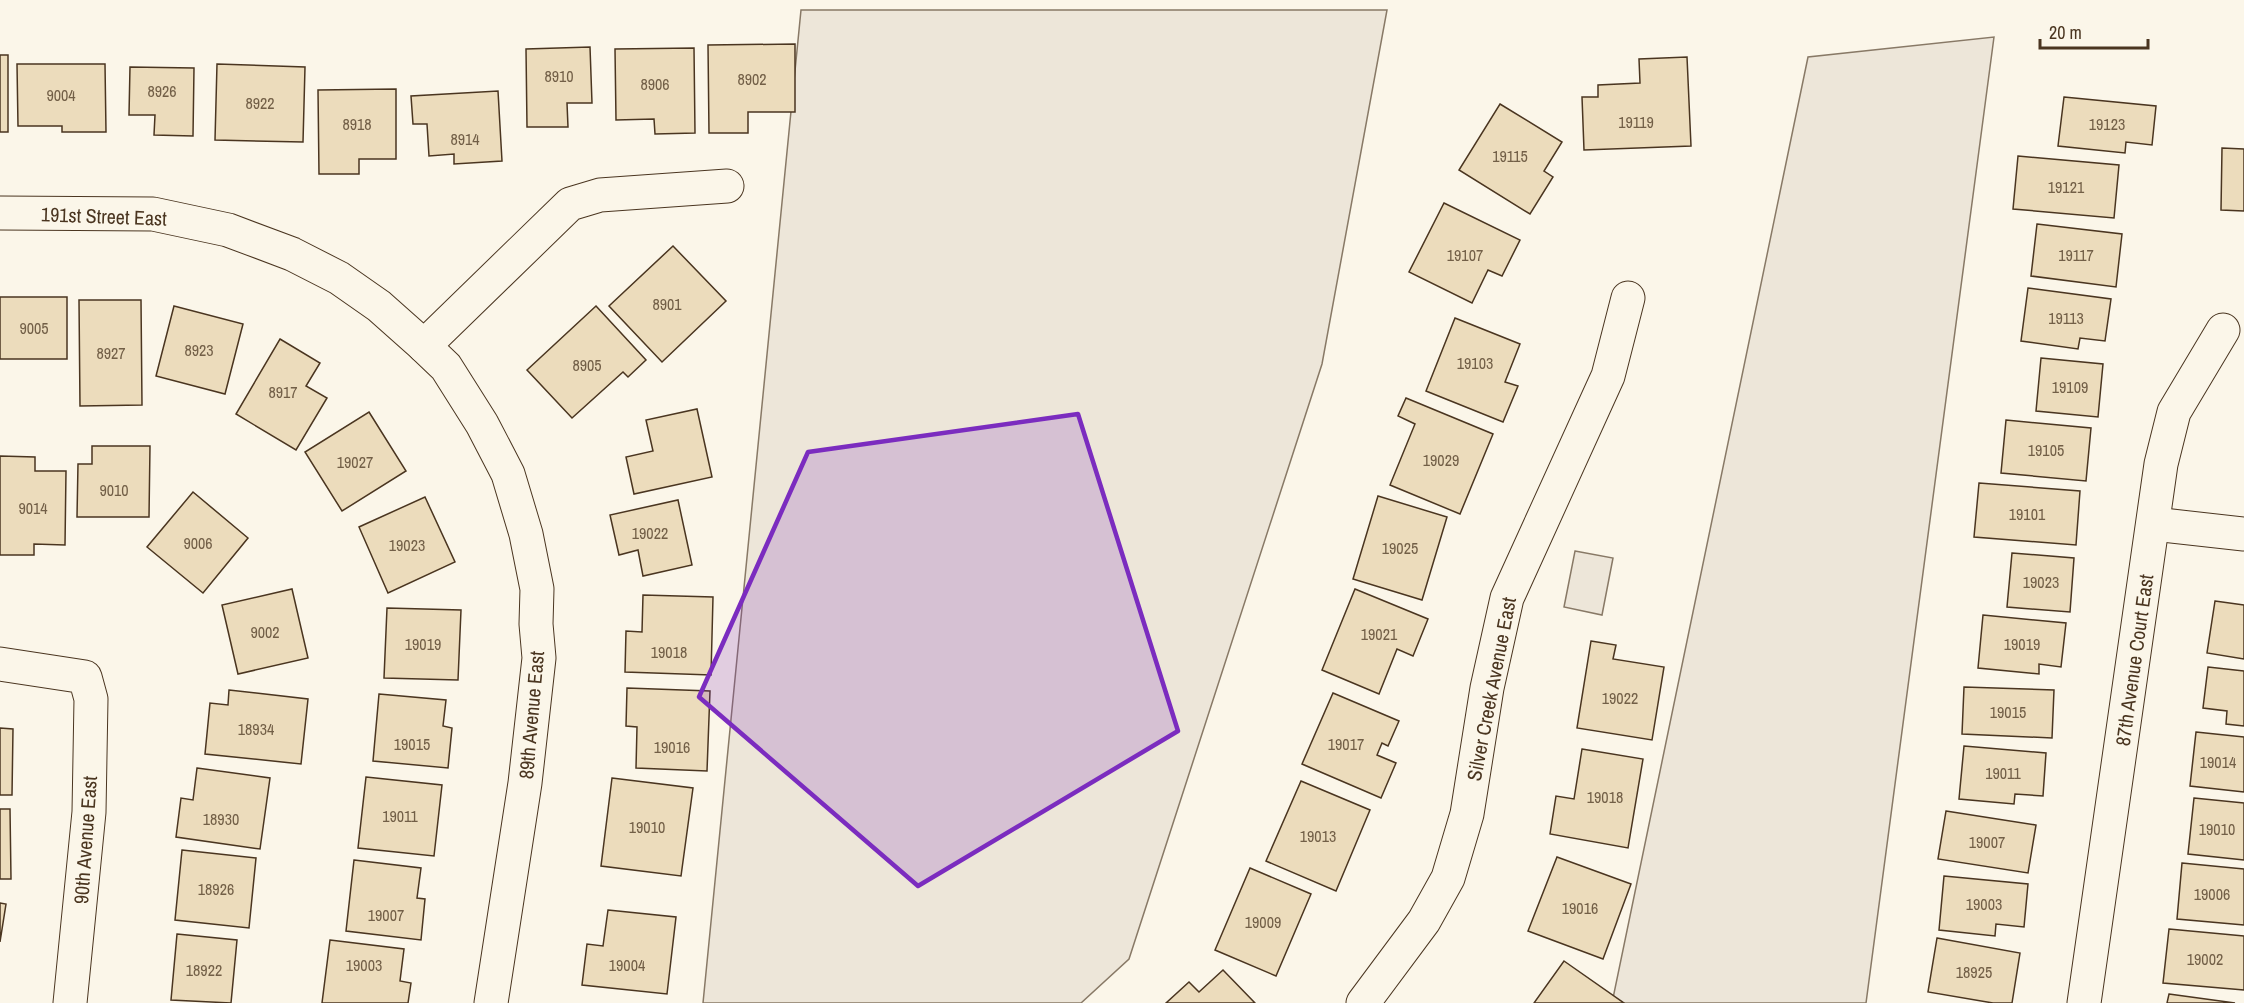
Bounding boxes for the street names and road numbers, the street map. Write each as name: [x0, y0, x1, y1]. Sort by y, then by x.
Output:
street label: 191st Street East: [41, 200, 168, 232]
street label: 87th Avenue Court East: [2109, 572, 2159, 748]
street label: Silver Creek Avenue East: [1460, 594, 1522, 783]
street label: 89th Avenue East: [512, 649, 550, 780]
street label: 90th Avenue East: [67, 775, 103, 905]

